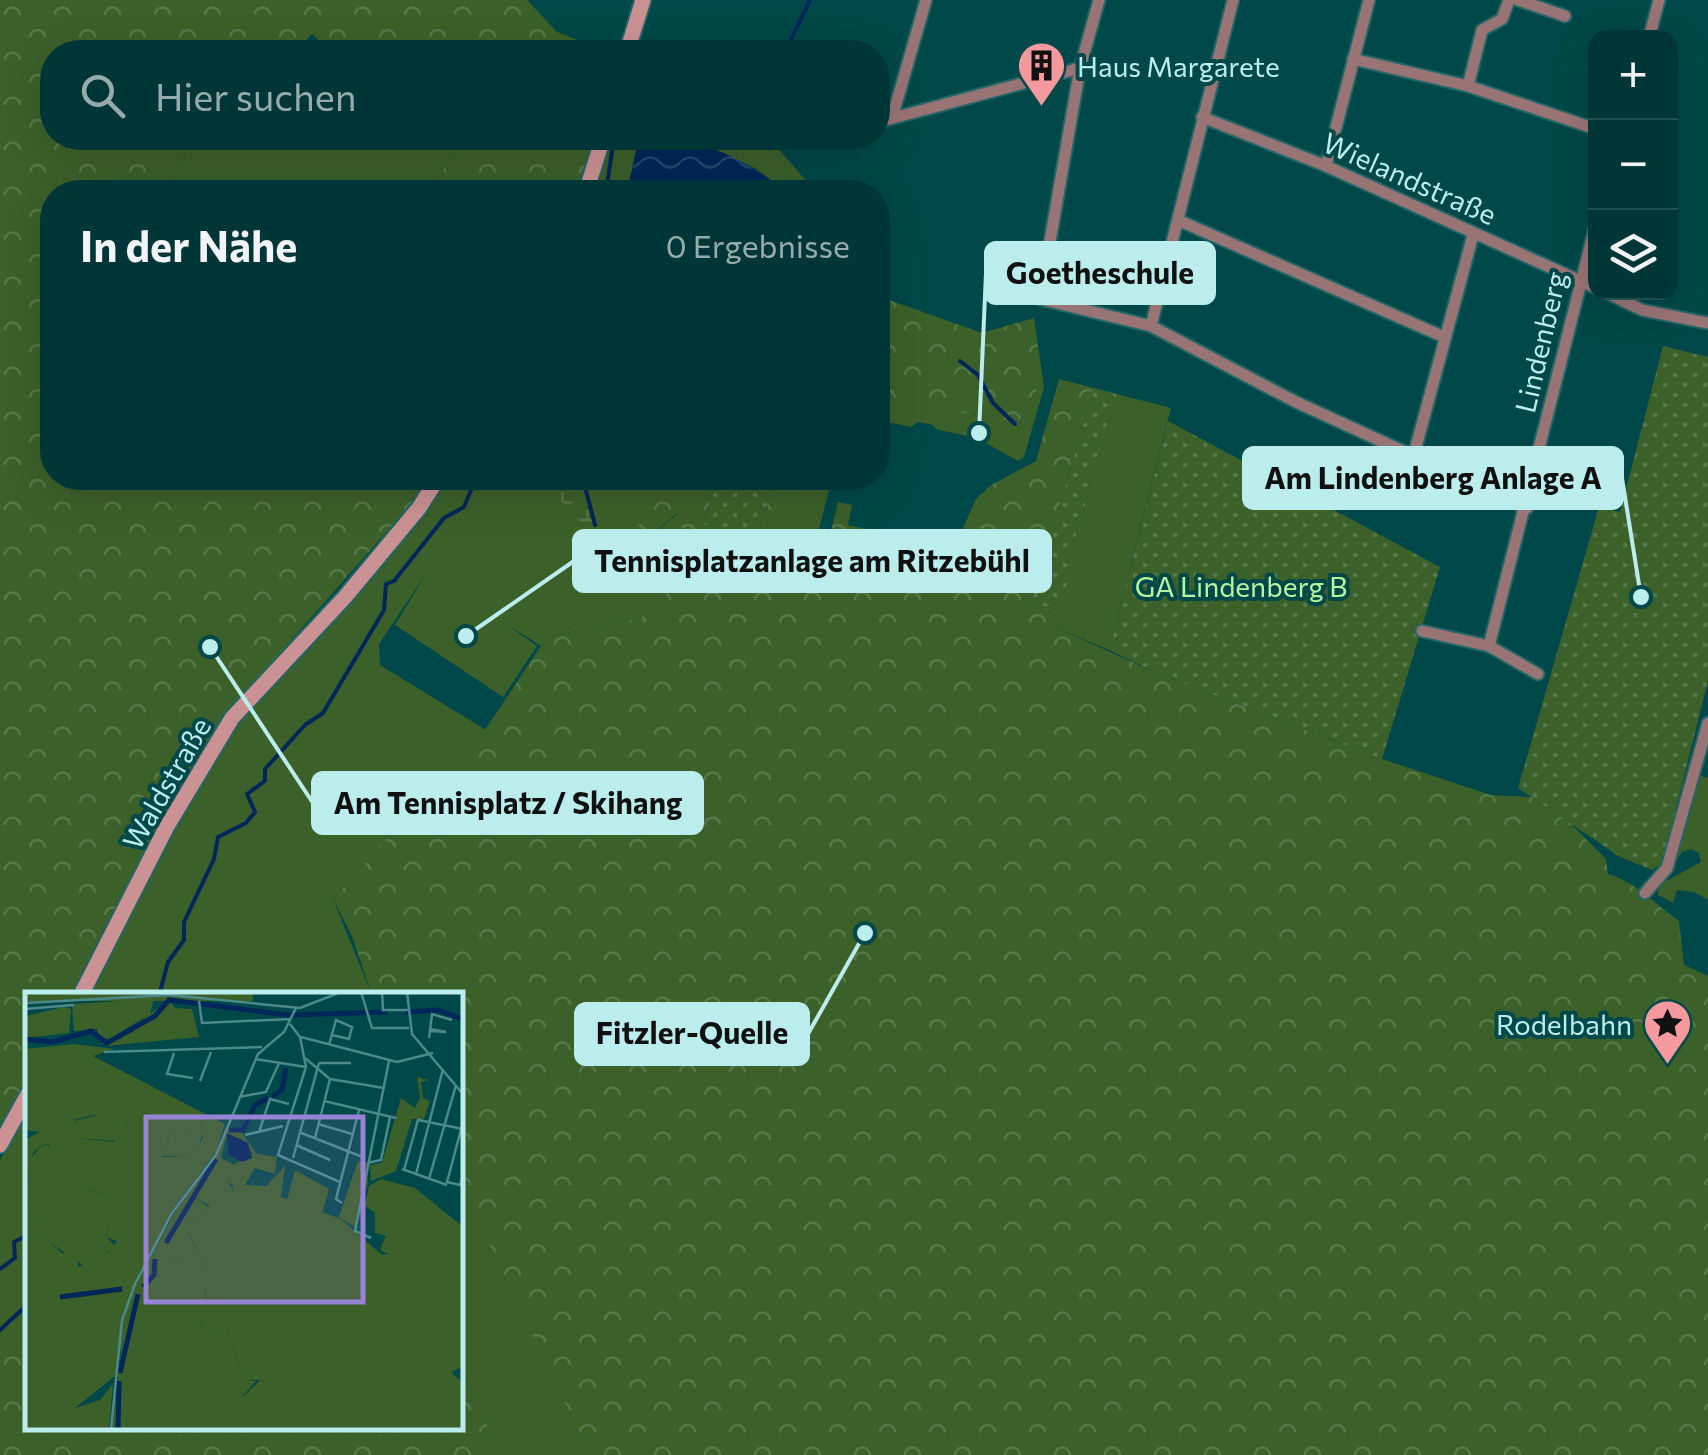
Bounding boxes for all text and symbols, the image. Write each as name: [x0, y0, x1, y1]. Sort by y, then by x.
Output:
map controls: [1588, 30, 1678, 300]
button: +: [1588, 30, 1678, 120]
search box: [40, 40, 890, 150]
building icon: Haus Margarete: [1016, 40, 1068, 108]
place label: Haus Margarete: [1077, 49, 1280, 83]
icon: search: [75, 68, 130, 123]
text: Hier suchen: [155, 72, 357, 119]
button: −: [1588, 120, 1678, 210]
street label: Wielandstraße: [1318, 125, 1502, 231]
button: layers: [1588, 210, 1678, 300]
text: In der Nähe: [80, 219, 297, 271]
text: 0 Ergebnisse: [666, 225, 850, 265]
callout: Goetheschule: [986, 243, 1214, 303]
text: Goetheschule: [1006, 253, 1194, 290]
street label: Lindenberg: [1507, 268, 1573, 416]
callout: Am Lindenberg Anlage A: [1244, 448, 1622, 508]
text: Am Lindenberg Anlage A: [1264, 458, 1602, 495]
callout: Tennisplatzanlage am Ritzebühl: [574, 531, 1050, 591]
text: Tennisplatzanlage am Ritzebühl: [594, 541, 1030, 578]
park label: GA Lindenberg B: [1135, 569, 1347, 603]
street label: Waldstraße: [115, 711, 217, 855]
callout: Am Tennisplatz / Skihang: [313, 773, 702, 833]
text: Am Tennisplatz / Skihang: [333, 783, 683, 820]
inset map: [25, 992, 462, 1430]
place icon: Rodelbahn: [1641, 998, 1693, 1066]
callout: Fitzler-Quelle: [576, 1004, 808, 1064]
place label: Rodelbahn: [1496, 1007, 1632, 1041]
text: Fitzler-Quelle: [596, 1013, 788, 1050]

